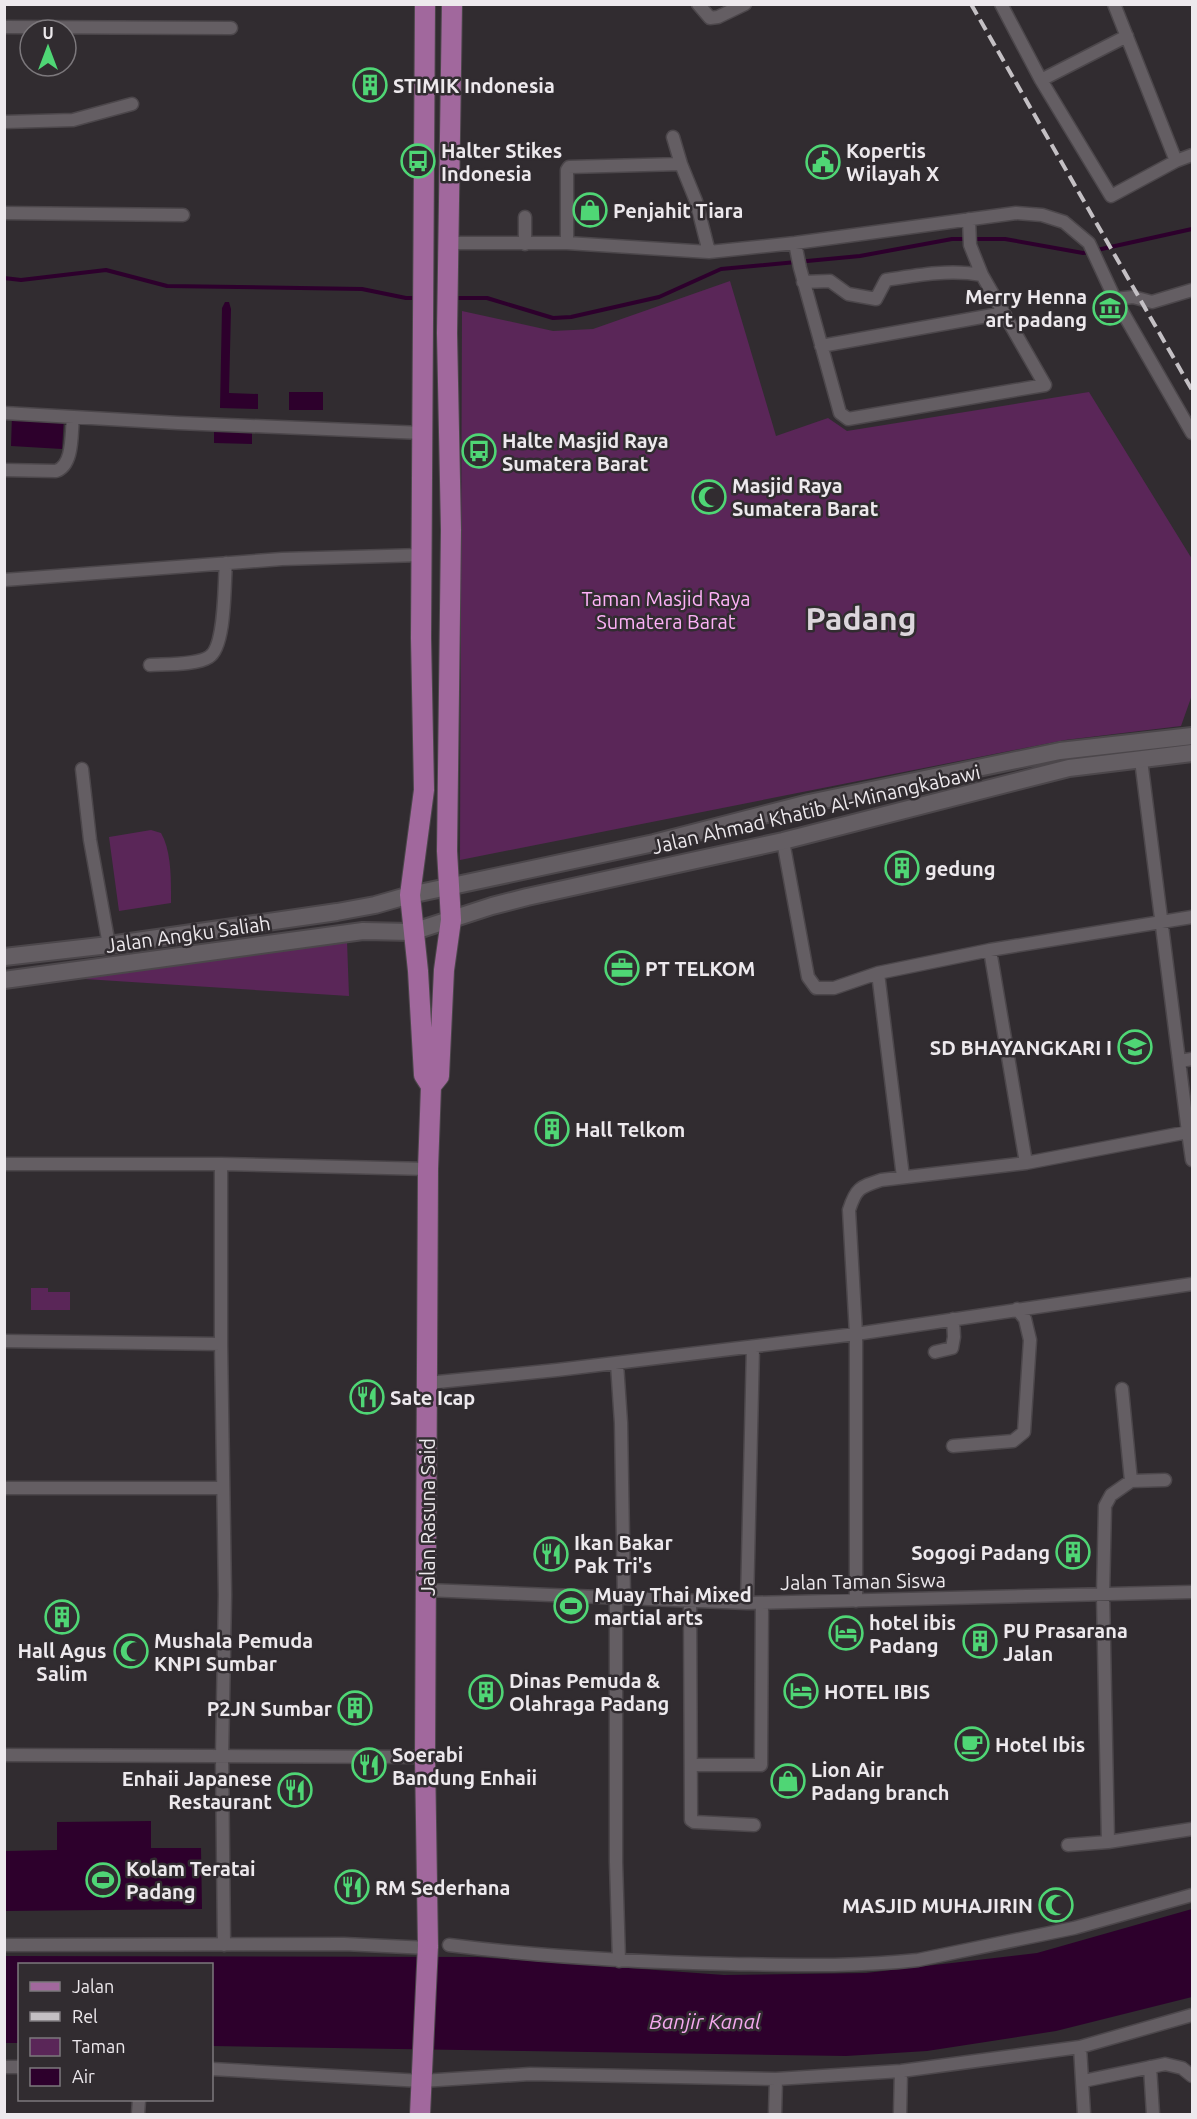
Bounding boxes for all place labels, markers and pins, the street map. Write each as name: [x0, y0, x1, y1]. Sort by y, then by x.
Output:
building icon: STIMIK Indonesia: [352, 67, 388, 103]
place label: STIMIK Indonesia: [393, 74, 555, 97]
place label: Halter Stikes Indonesia: [441, 139, 562, 185]
place label: Kopertis Wilayah X: [846, 139, 939, 185]
bus stop icon: Halter Stikes Indonesia: [400, 143, 436, 179]
public building icon: Kopertis Wilayah X: [805, 144, 841, 180]
shop icon: Penjahit Tiara: [572, 192, 608, 228]
place label: Penjahit Tiara: [613, 199, 744, 222]
place label: Merry Henna art padang: [965, 285, 1087, 331]
museum icon: Merry Henna art padang: [1092, 290, 1128, 326]
place label: Halte Masjid Raya Sumatera Barat: [502, 429, 669, 475]
bus stop icon: Halte Masjid Raya Sumatera Barat: [461, 433, 497, 469]
place label: Masjid Raya Sumatera Barat: [732, 474, 879, 520]
mosque icon: Masjid Raya Sumatera Barat: [691, 479, 727, 515]
building icon: gedung: [884, 850, 920, 886]
place label: gedung: [925, 857, 995, 880]
office icon: PT TELKOM: [604, 950, 640, 986]
place label: PT TELKOM: [645, 957, 755, 980]
school or university icon: SD BHAYANGKARI I: [1117, 1029, 1153, 1065]
place label: SD BHAYANGKARI I: [930, 1036, 1112, 1059]
building icon: Hall Telkom: [534, 1111, 570, 1147]
place label: Hall Telkom: [575, 1118, 685, 1141]
restaurant icon: Sate Icap: [349, 1379, 385, 1415]
place label: Sate Icap: [390, 1386, 475, 1409]
place label: Ikan Bakar Pak Tri's: [574, 1531, 673, 1577]
building icon: Sogogi Padang: [1055, 1534, 1091, 1570]
restaurant icon: Ikan Bakar Pak Tri's: [533, 1536, 569, 1572]
place label: Sogogi Padang: [911, 1541, 1050, 1564]
place label: Muay Thai Mixed martial arts: [594, 1583, 752, 1629]
sports icon: Muay Thai Mixed martial arts: [553, 1588, 589, 1624]
building icon: Hall Agus Salim: [44, 1599, 80, 1635]
place label: hotel ibis Padang: [869, 1611, 956, 1657]
hotel icon: hotel ibis Padang: [828, 1615, 864, 1651]
place label: PU Prasarana Jalan: [1003, 1619, 1128, 1665]
building icon: PU Prasarana Jalan: [962, 1623, 998, 1659]
place label: Mushala Pemuda KNPI Sumbar: [154, 1629, 313, 1675]
mosque icon: Mushala Pemuda KNPI Sumbar: [113, 1633, 149, 1669]
place label: Hall Agus Salim: [17, 1639, 107, 1685]
place label: Dinas Pemuda & Olahraga Padang: [509, 1669, 669, 1715]
hotel icon: HOTEL IBIS: [783, 1673, 819, 1709]
building icon: Dinas Pemuda & Olahraga Padang: [468, 1674, 504, 1710]
place label: HOTEL IBIS: [824, 1680, 930, 1703]
building icon: P2JN Sumbar: [337, 1690, 373, 1726]
place label: P2JN Sumbar: [207, 1697, 333, 1720]
cafe icon: Hotel Ibis: [954, 1726, 990, 1762]
place label: Hotel Ibis: [995, 1733, 1085, 1756]
place label: Soerabi Bandung Enhaii: [392, 1743, 537, 1789]
restaurant icon: Soerabi Bandung Enhaii: [351, 1747, 387, 1783]
place label: Lion Air Padang branch: [811, 1758, 949, 1804]
shop icon: Lion Air Padang branch: [770, 1763, 806, 1799]
place label: Enhaii Japanese Restaurant: [122, 1767, 272, 1813]
restaurant icon: Enhaii Japanese Restaurant: [277, 1772, 313, 1808]
place label: Kolam Teratai Padang: [126, 1857, 256, 1903]
sports icon: Kolam Teratai Padang: [85, 1862, 121, 1898]
restaurant icon: RM Sederhana: [334, 1869, 370, 1905]
place label: RM Sederhana: [375, 1876, 510, 1899]
mosque icon: MASJID MUHAJIRIN: [1038, 1887, 1074, 1923]
place label: MASJID MUHAJIRIN: [842, 1894, 1033, 1917]

